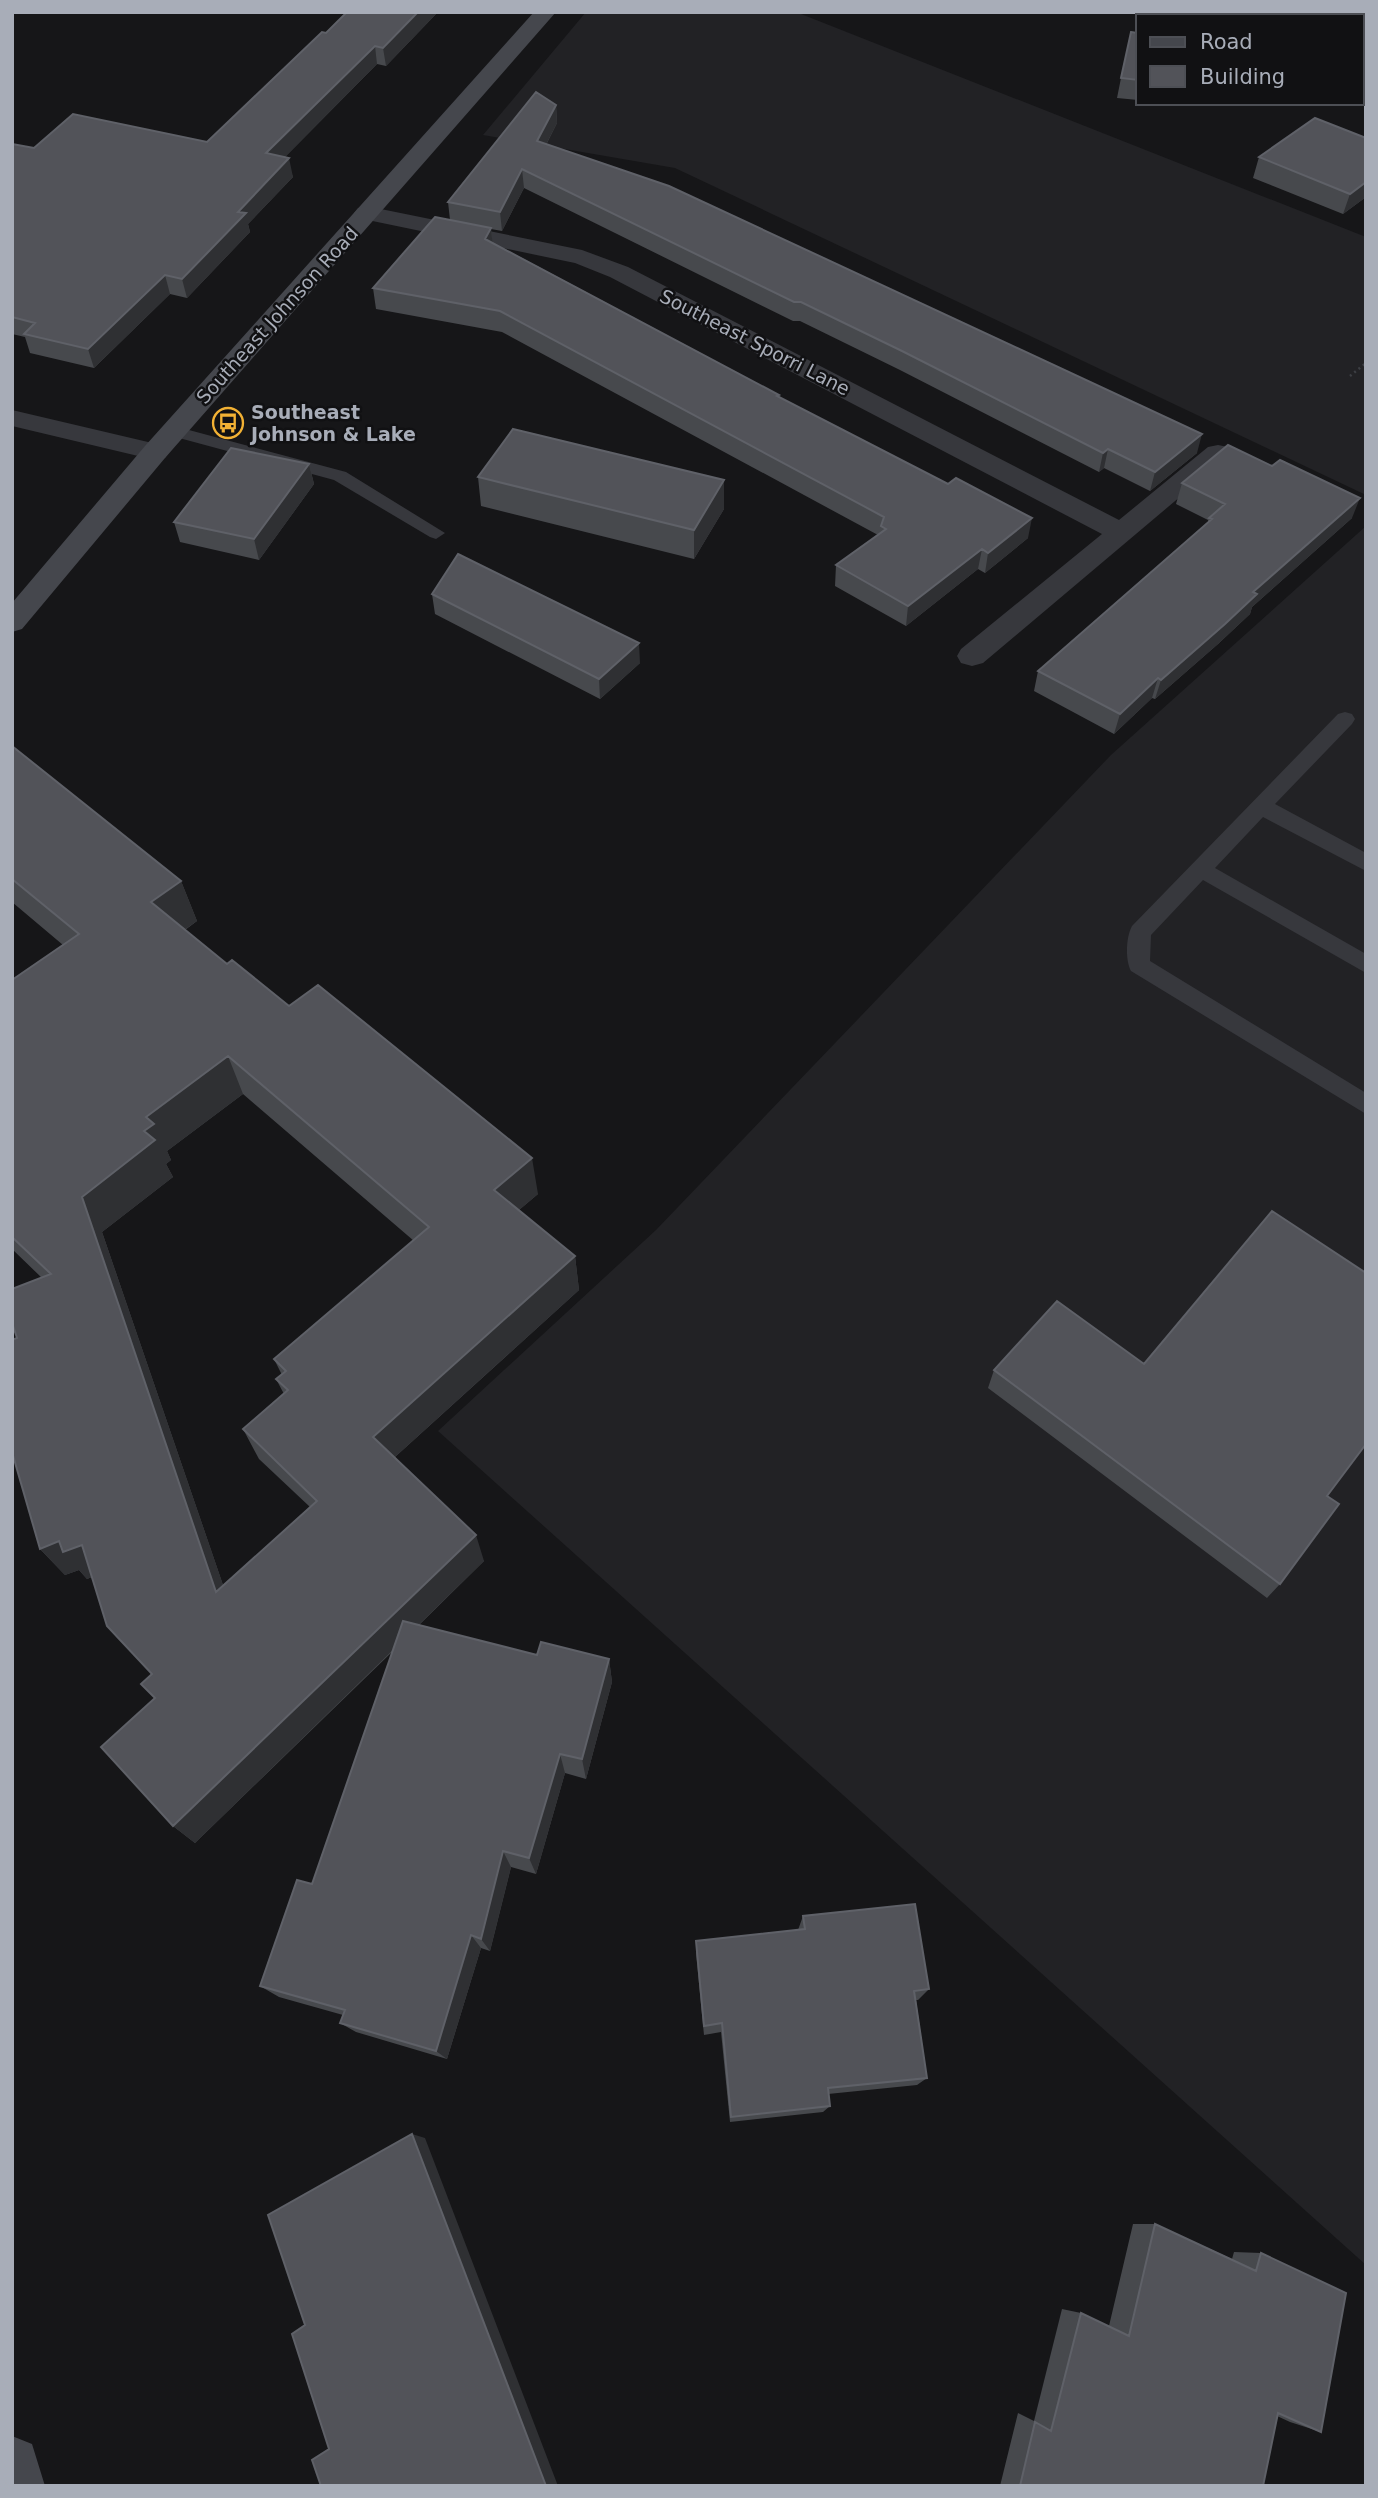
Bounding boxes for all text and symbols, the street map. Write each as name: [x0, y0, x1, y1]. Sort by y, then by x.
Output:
legend: [1136, 14, 1364, 105]
text: Road: [1200, 30, 1253, 54]
text: Building: [1200, 65, 1285, 89]
street label: Southeast Johnson Road: [192, 222, 362, 408]
street label: Southeast Sporri Lane: [656, 284, 854, 400]
place label: Southeast Johnson & Lake: [249, 401, 416, 445]
bus stop icon: Southeast Johnson & Lake: [211, 406, 245, 440]

